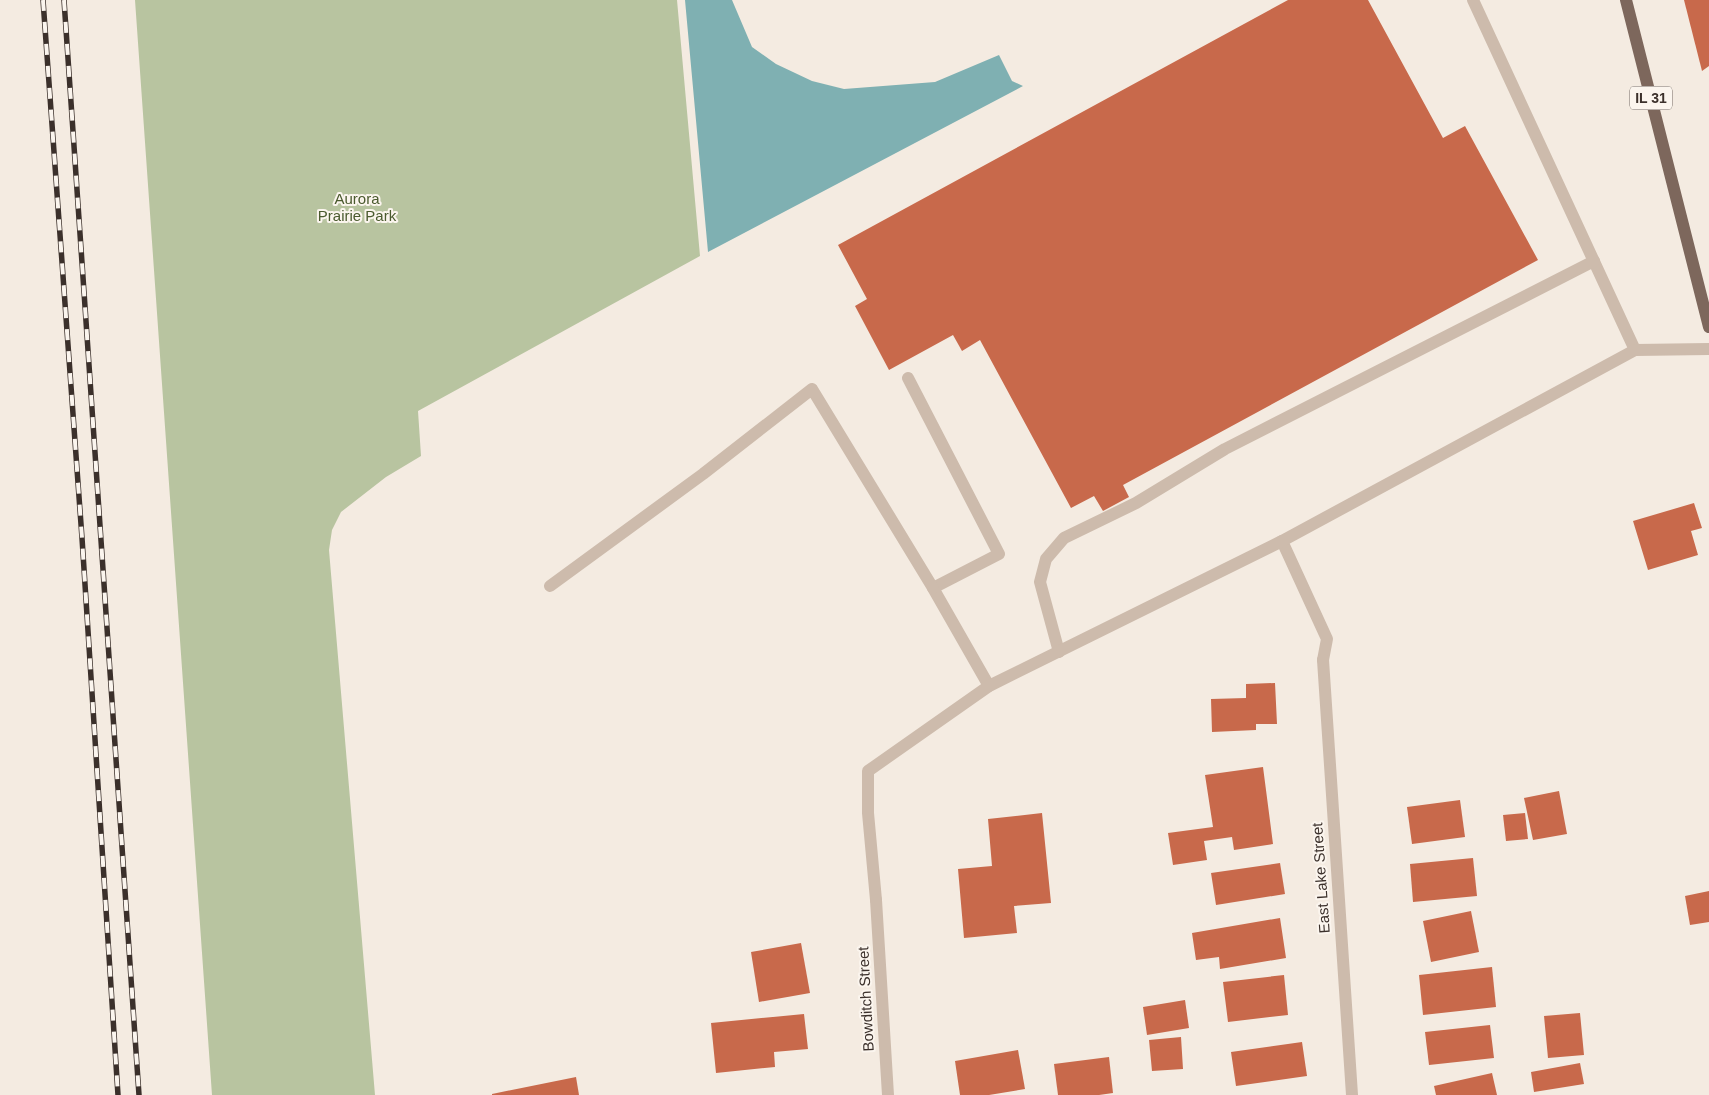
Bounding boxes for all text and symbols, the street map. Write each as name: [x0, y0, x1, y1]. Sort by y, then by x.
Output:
road number: IL 31: [1630, 86, 1672, 110]
park label: Aurora Prairie Park: [318, 190, 397, 224]
street label: East Lake Street: [1308, 821, 1333, 934]
street label: Bowditch Street: [854, 945, 877, 1052]

